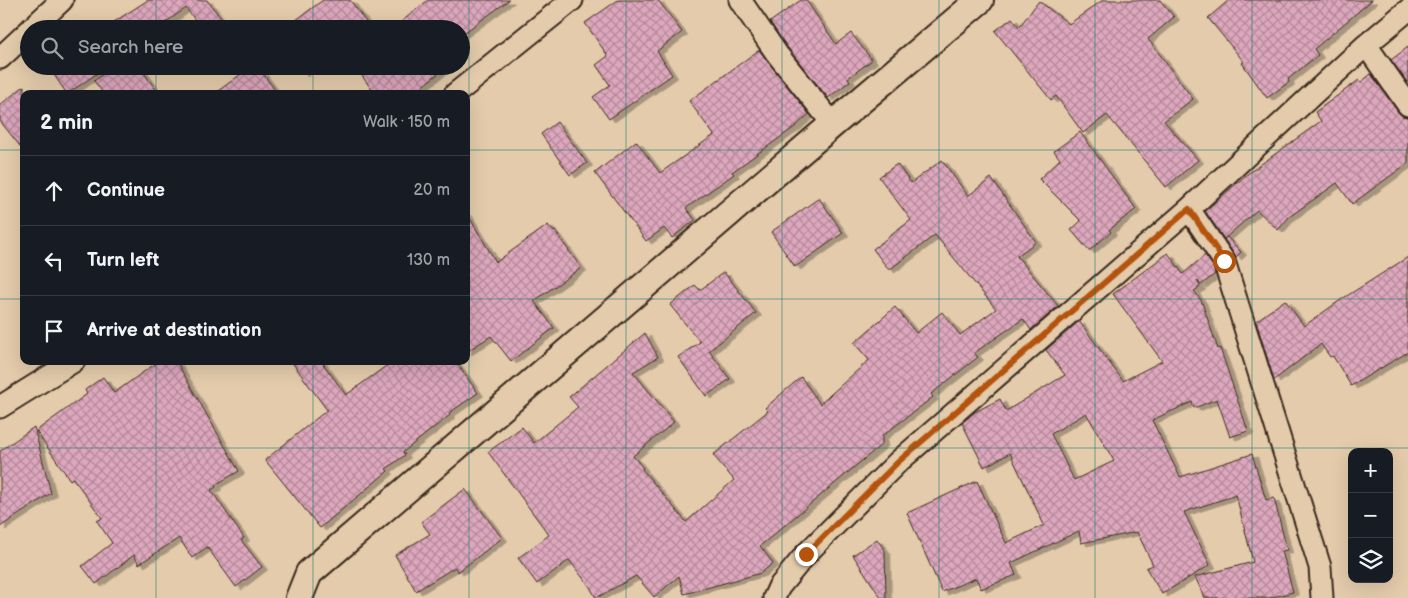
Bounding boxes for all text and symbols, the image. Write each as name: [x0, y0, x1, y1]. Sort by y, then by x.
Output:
search box: [20, 20, 470, 75]
icon: search: [38, 34, 66, 62]
text: Search here: [78, 36, 183, 59]
text: 2 min: [40, 110, 93, 135]
text: Walk · 150 m: [363, 113, 450, 132]
icon: ahead: [40, 177, 68, 205]
text: Continue: [87, 179, 165, 202]
text: 20 m: [414, 181, 450, 200]
icon: left: [40, 247, 68, 275]
text: Turn left: [87, 249, 159, 272]
route start: [1213, 250, 1236, 273]
text: 130 m: [407, 251, 450, 270]
icon: arrive: [40, 317, 68, 345]
text: Arrive at destination: [87, 319, 262, 342]
map controls: [1348, 448, 1393, 583]
button: +: [1348, 448, 1393, 493]
button: −: [1348, 493, 1393, 538]
button: layers: [1348, 538, 1393, 583]
route end: [795, 543, 818, 566]

